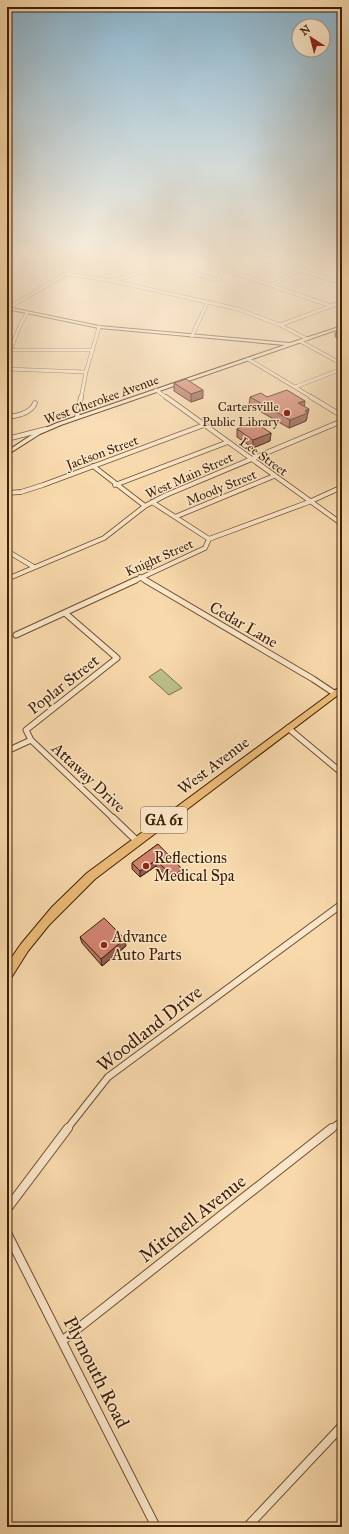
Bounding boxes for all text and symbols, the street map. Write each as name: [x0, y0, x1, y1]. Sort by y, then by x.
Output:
north arrow: [291, 18, 331, 58]
text: N: [298, 22, 314, 38]
street label: West Cherokee Avenue: [42, 372, 161, 428]
place label: Cartersville Public Library: [202, 399, 280, 430]
marker: Cartersville Public Library: [282, 408, 292, 418]
street label: Jackson Street: [62, 432, 141, 474]
street label: Lee Street: [236, 434, 291, 480]
street label: West Main Street: [143, 449, 236, 502]
street label: Moody Street: [184, 466, 259, 509]
street label: Knight Street: [123, 536, 196, 580]
street label: Cedar Lane: [206, 597, 282, 652]
street label: Poplar Street: [24, 650, 103, 718]
street label: West Avenue: [174, 732, 253, 798]
street label: Attaway Drive: [47, 738, 130, 816]
road number: GA 61: [141, 807, 187, 833]
place label: Reflections Medical Spa: [154, 848, 235, 885]
marker: Reflections Medical Spa: [141, 861, 151, 871]
place label: Advance Auto Parts: [111, 927, 182, 964]
marker: Advance Auto Parts: [99, 940, 109, 950]
street label: Woodland Drive: [92, 980, 207, 1077]
street label: Mitchell Avenue: [134, 1169, 250, 1267]
street label: Plymouth Road: [59, 1313, 135, 1432]

